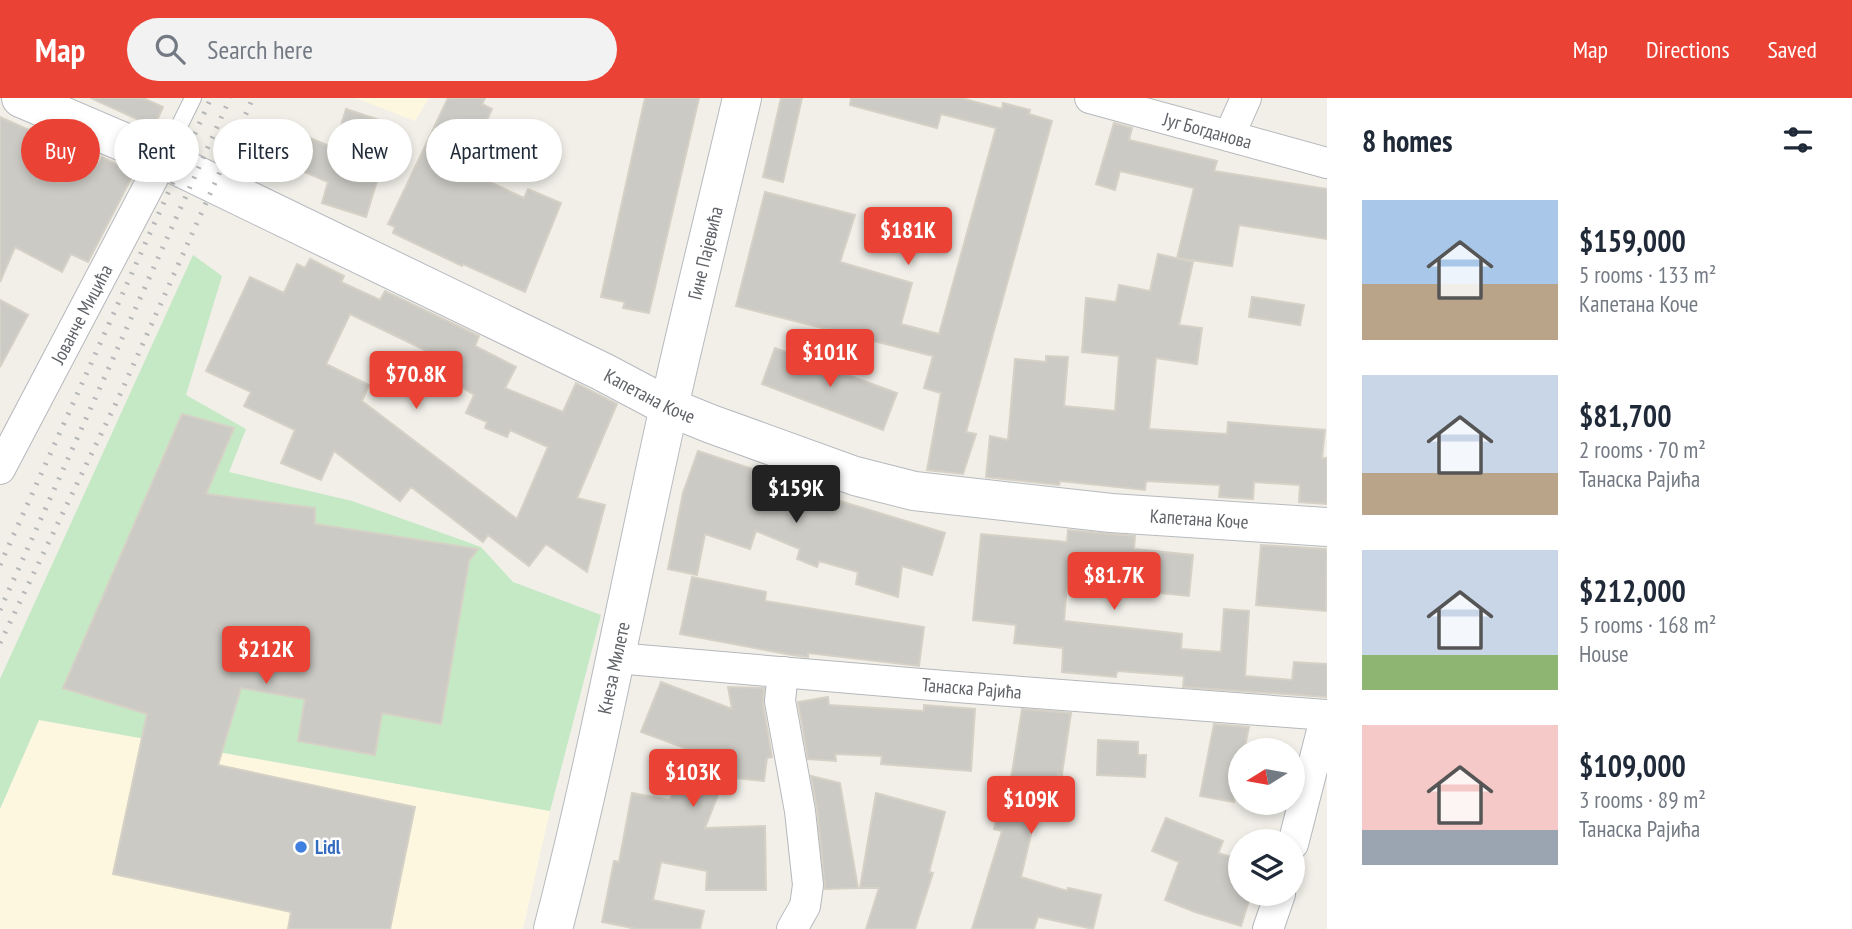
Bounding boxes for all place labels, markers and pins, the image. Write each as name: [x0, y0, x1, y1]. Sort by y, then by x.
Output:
pin: $181K: [859, 208, 957, 267]
pin: $101K: [781, 330, 879, 389]
pin: $70.8K: [359, 352, 473, 411]
pin: $159K: [747, 466, 845, 525]
pin: $81.7K: [1057, 552, 1171, 612]
pin: $212K: [217, 626, 315, 686]
pin: $103K: [644, 750, 742, 809]
pin: $109K: [982, 776, 1080, 836]
place label: Lidl: [315, 835, 341, 859]
marker: Lidl: [293, 839, 309, 855]

